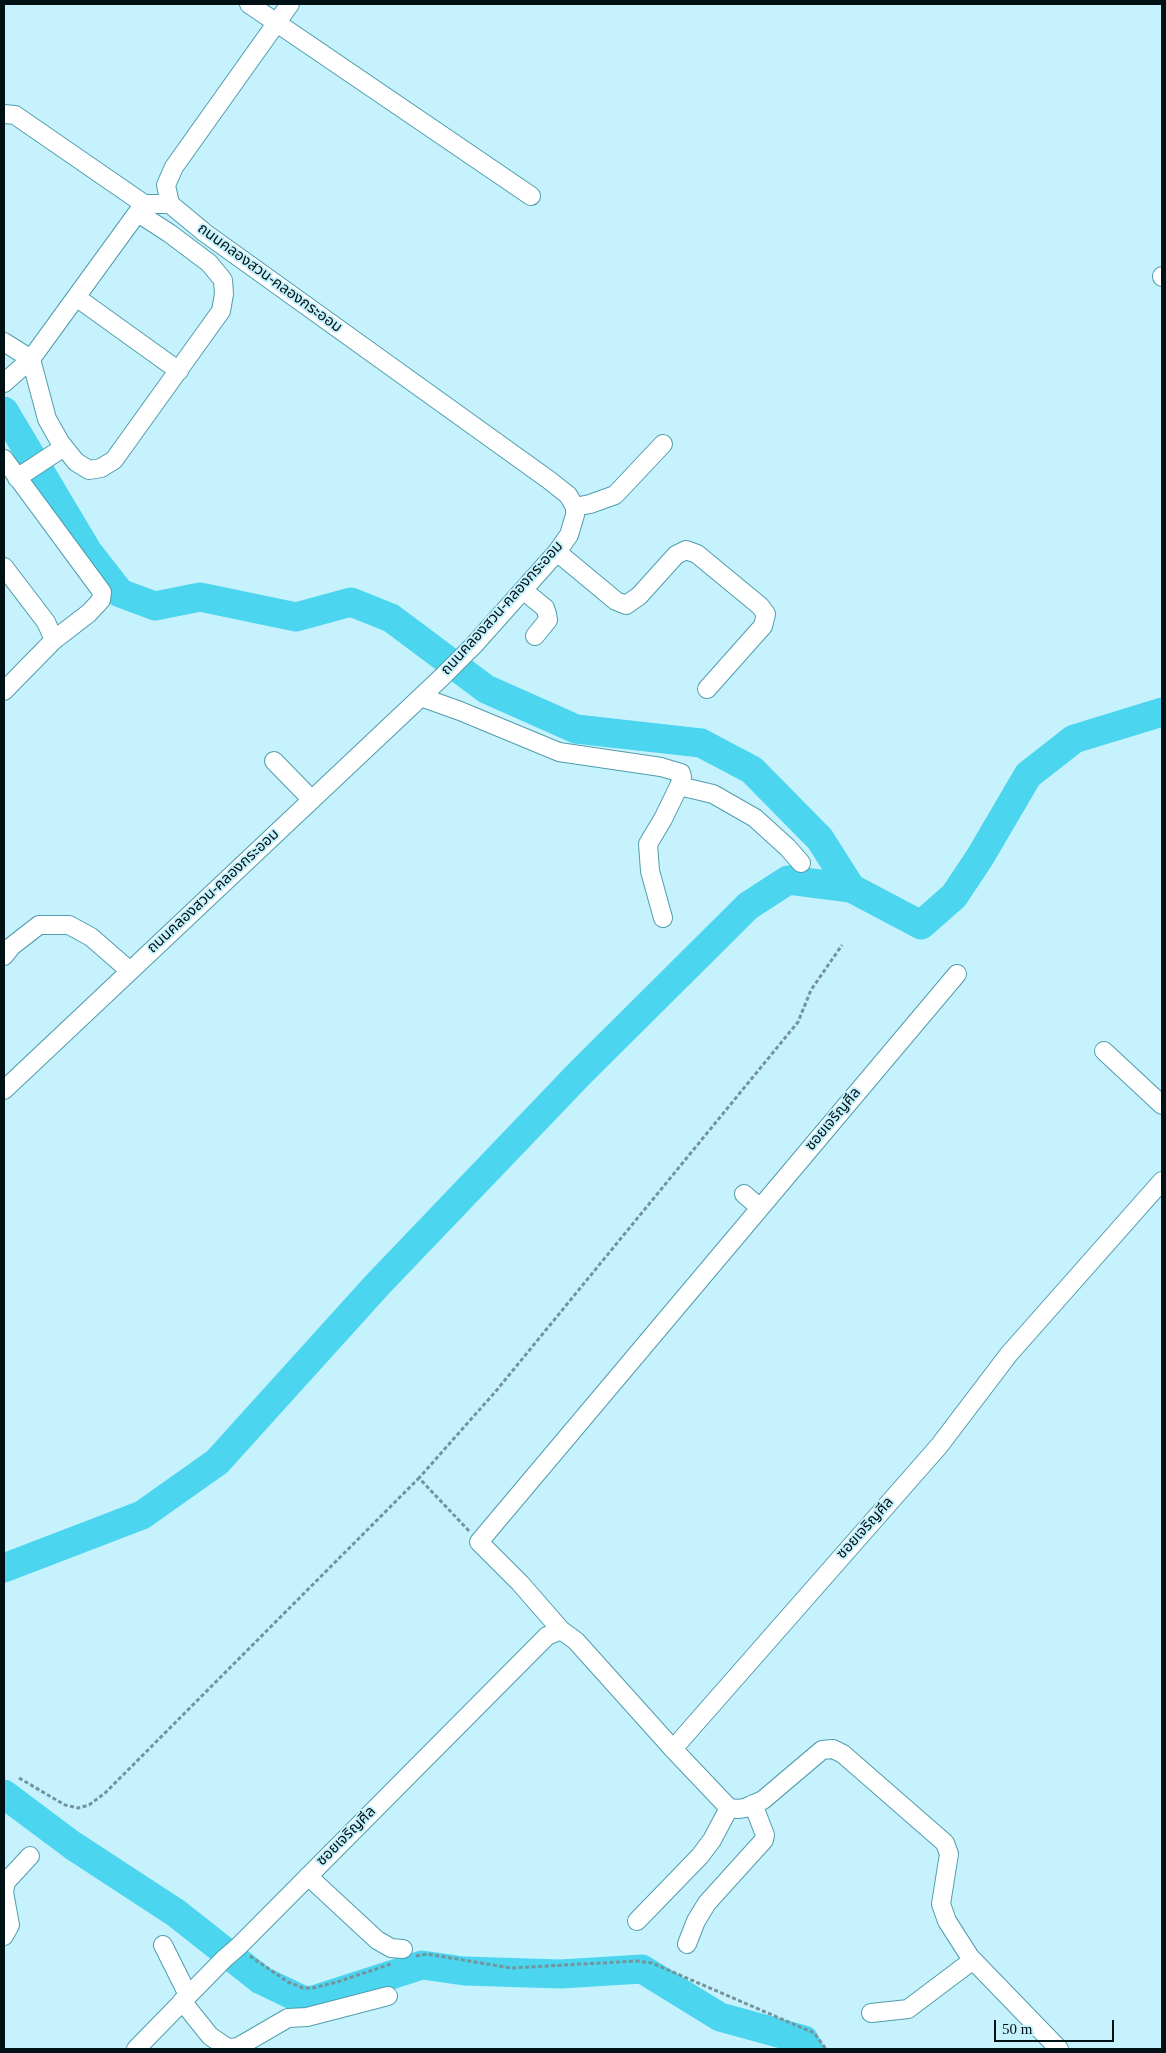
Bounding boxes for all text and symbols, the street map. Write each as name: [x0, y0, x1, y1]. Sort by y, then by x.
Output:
street label: ถนนคลองสวน-คลองกระออม: [193, 221, 345, 337]
street label: ถนนคลองสวน-คลองกระออม: [438, 538, 568, 680]
street label: ถนนคลองสวน-คลองกระออม: [144, 826, 284, 958]
street label: ซอยเจริญศีล: [802, 1085, 866, 1155]
street label: ซอยเจริญศีล: [834, 1494, 898, 1564]
street label: ซอยเจริญศีล: [313, 1803, 381, 1871]
scale bar: [996, 2010, 1116, 2042]
text: 50 m: [1002, 2021, 1032, 2037]

